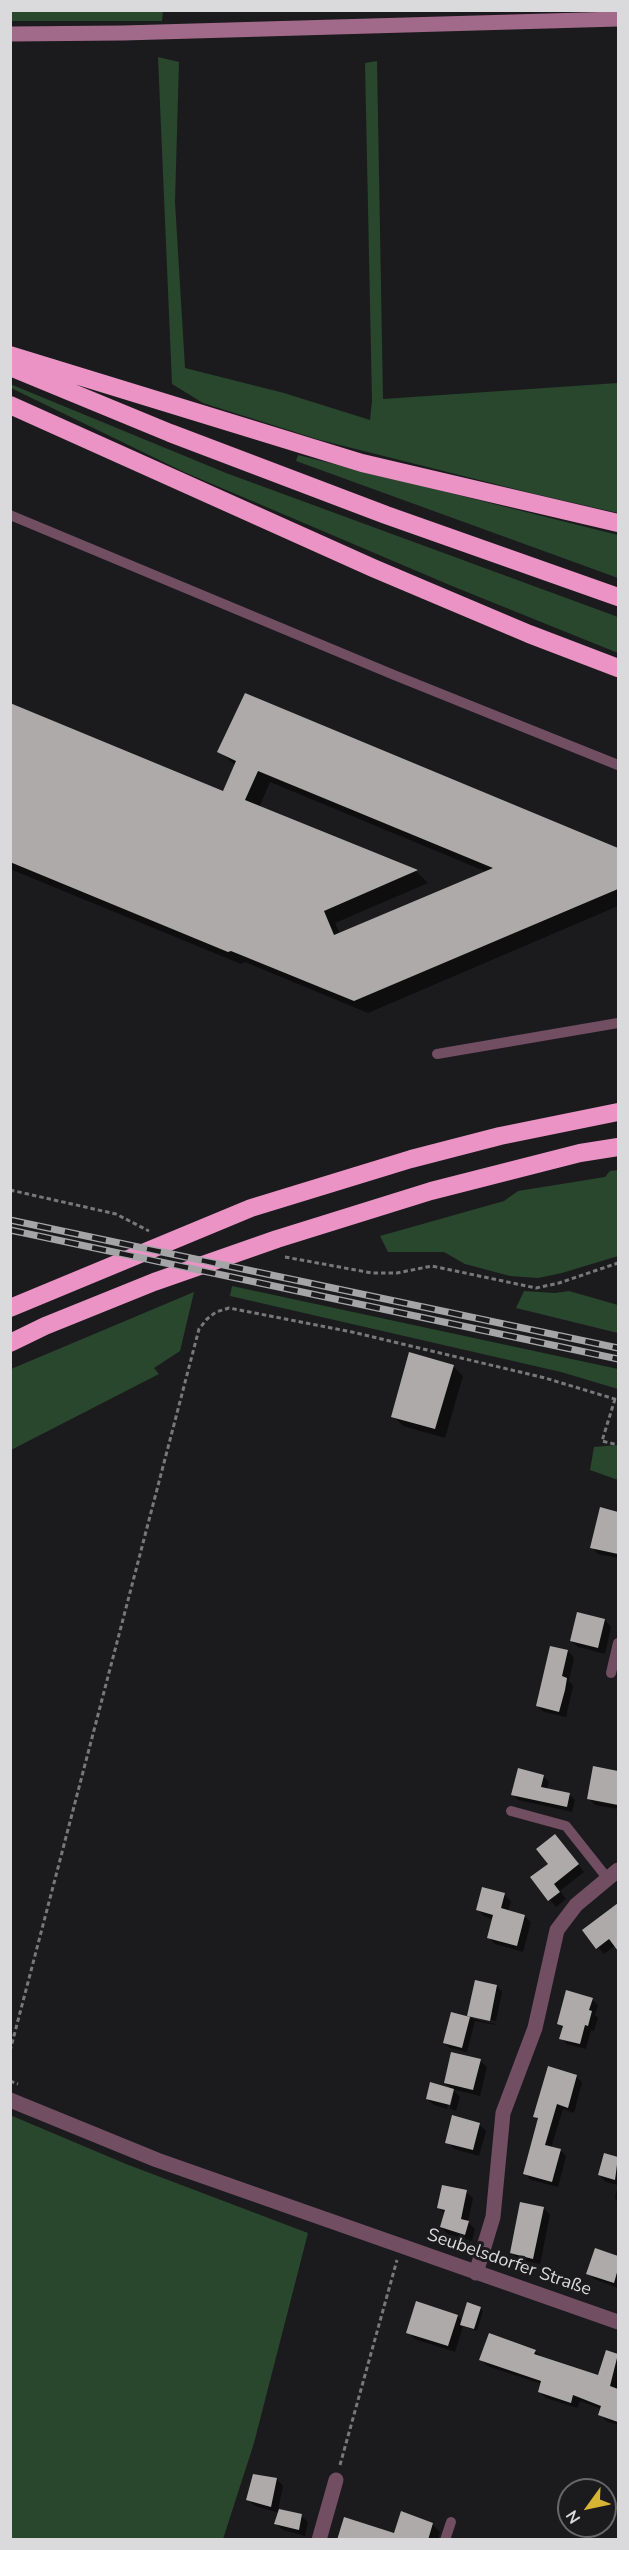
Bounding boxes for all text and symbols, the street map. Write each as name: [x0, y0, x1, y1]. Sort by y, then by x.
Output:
street label: Seubelsdorfer Straße: [424, 2225, 594, 2301]
north arrow: [557, 2478, 617, 2538]
text: N: [561, 2506, 586, 2528]

